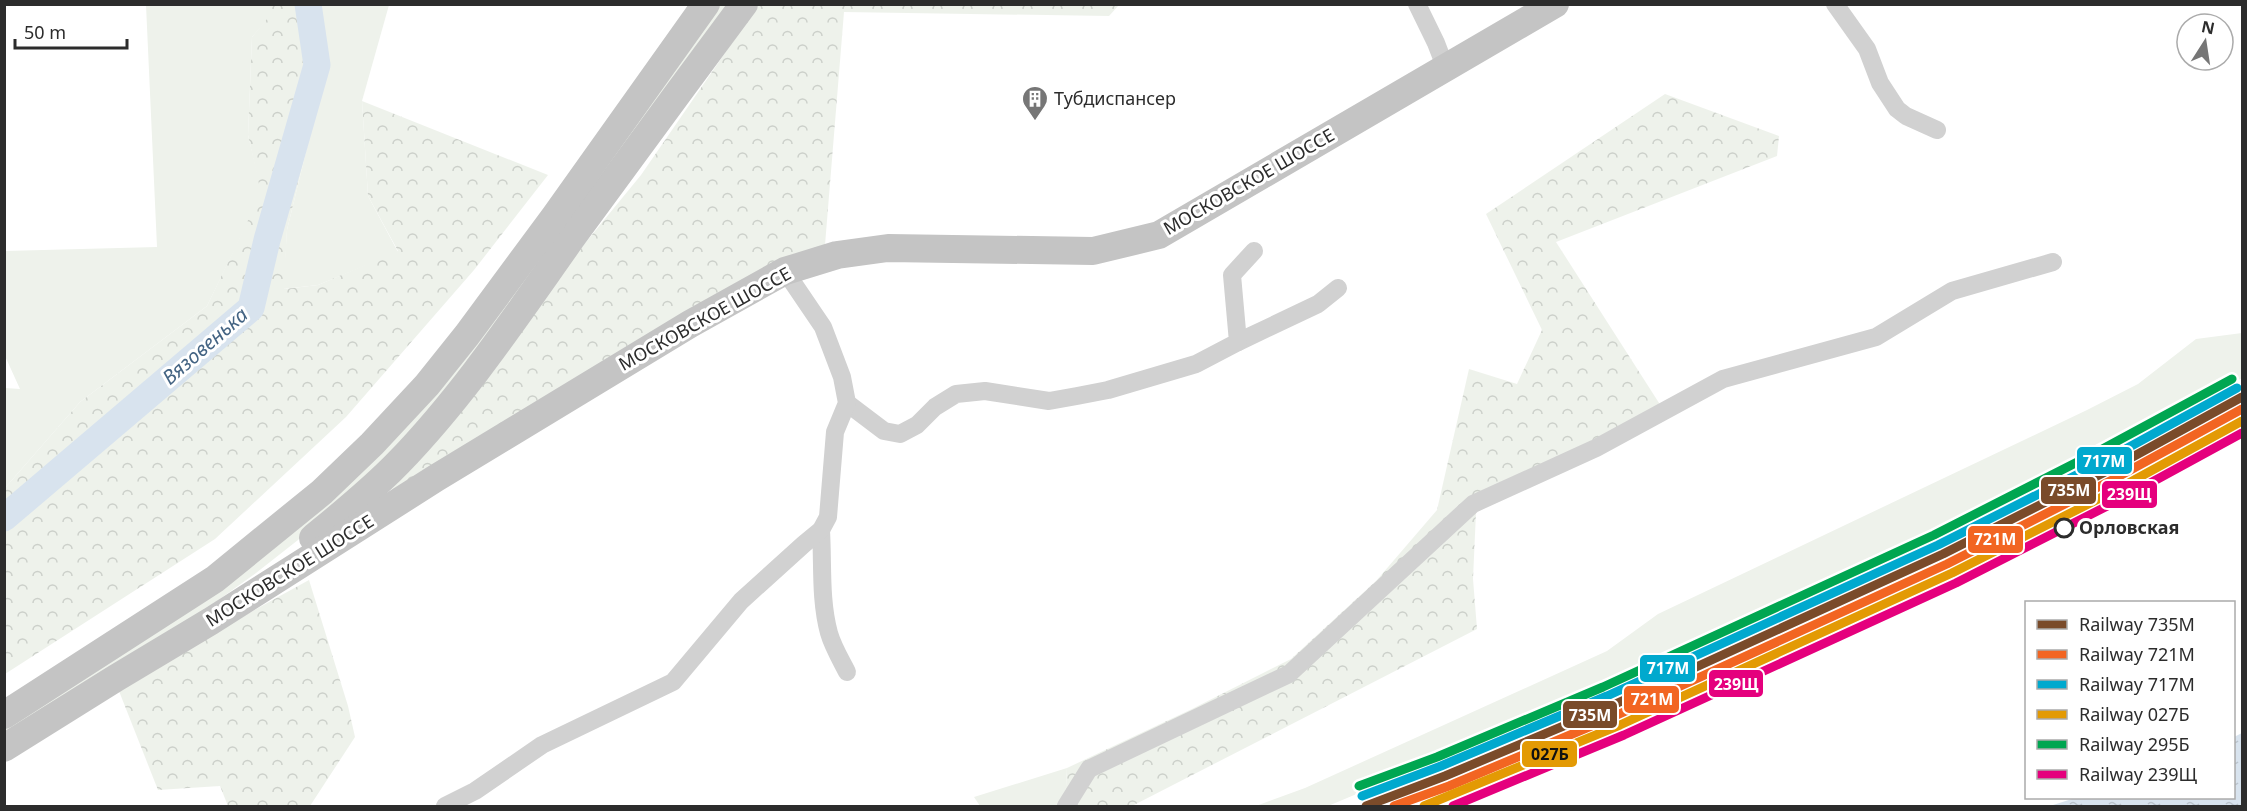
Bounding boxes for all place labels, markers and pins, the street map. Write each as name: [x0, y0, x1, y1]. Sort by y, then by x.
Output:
building icon: Тубдиспансер: [1020, 84, 1050, 122]
place label: Тубдиспансер: [1054, 86, 1176, 110]
place label: Орловская: [2079, 515, 2179, 539]
marker: Орловская: [2054, 518, 2074, 538]

